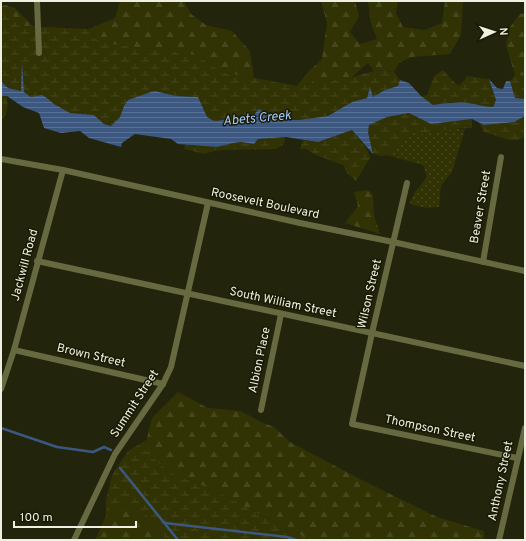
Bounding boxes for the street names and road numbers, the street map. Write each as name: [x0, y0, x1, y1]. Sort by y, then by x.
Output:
street label: Beaver Street: [467, 169, 495, 245]
street label: Roosevelt Boulevard: [209, 185, 321, 223]
street label: Jackwill Road: [8, 227, 42, 303]
street label: Wilson Street: [354, 258, 386, 330]
street label: South William Street: [228, 284, 338, 322]
street label: Albion Place: [245, 326, 275, 394]
street label: Brown Street: [55, 340, 127, 372]
street label: Summit Street: [107, 367, 163, 441]
street label: Thompson Street: [383, 412, 477, 446]
street label: Anthony Street: [485, 439, 517, 523]

